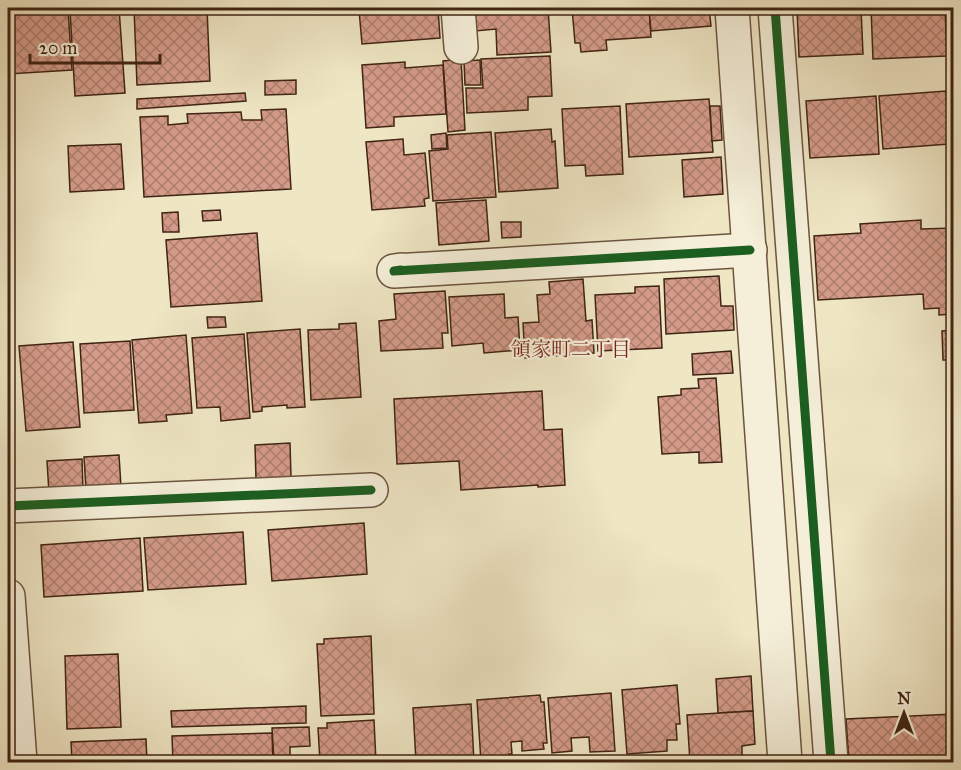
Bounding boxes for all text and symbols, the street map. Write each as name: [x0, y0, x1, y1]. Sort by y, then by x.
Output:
scale bar: [30, 27, 160, 65]
text: 20 m: [39, 37, 77, 59]
district label: 領家町二丁目: [511, 337, 631, 361]
north arrow: [874, 683, 934, 743]
text: N: [897, 689, 911, 708]

